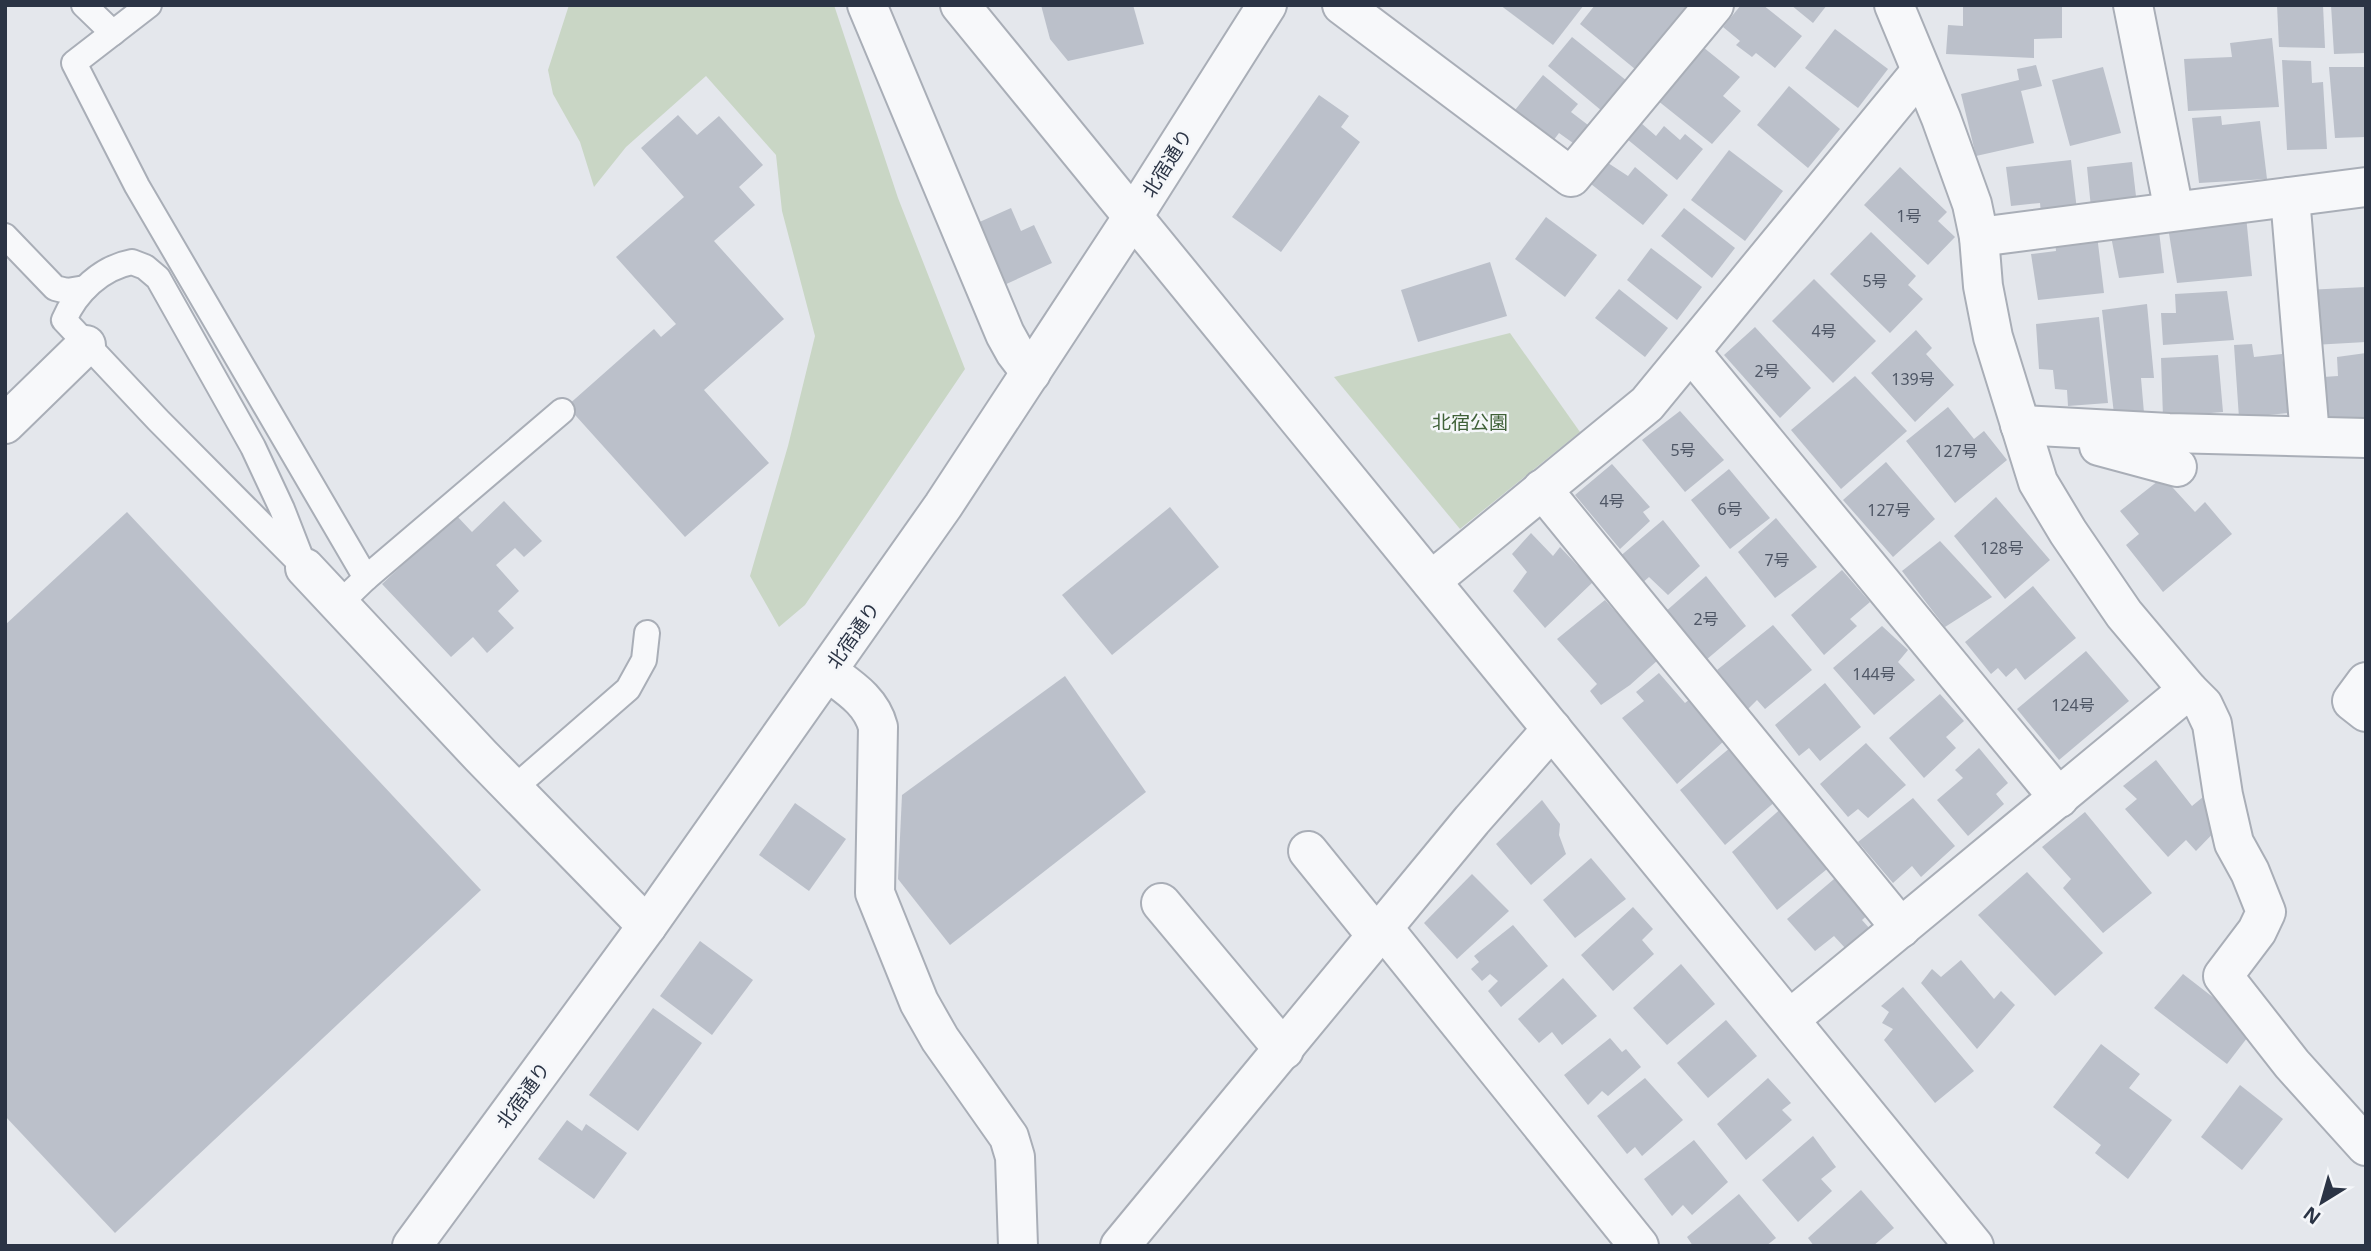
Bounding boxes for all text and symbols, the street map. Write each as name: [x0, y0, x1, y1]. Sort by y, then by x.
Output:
street label: 北宿通り: [1136, 124, 1198, 202]
house number: 1号: [1896, 205, 1922, 227]
house number: 5号: [1862, 270, 1888, 292]
house number: 4号: [1811, 320, 1837, 342]
house number: 2号: [1754, 360, 1780, 382]
house number: 139号: [1891, 368, 1935, 390]
park label: 北宿公園: [1432, 409, 1508, 435]
house number: 5号: [1670, 439, 1696, 461]
house number: 127号: [1934, 440, 1978, 462]
house number: 4号: [1599, 490, 1625, 512]
house number: 6号: [1717, 498, 1743, 520]
house number: 127号: [1867, 499, 1911, 521]
house number: 128号: [1980, 537, 2024, 559]
house number: 7号: [1764, 549, 1790, 571]
street label: 北宿通り: [821, 596, 885, 674]
house number: 2号: [1693, 608, 1719, 630]
house number: 144号: [1852, 663, 1896, 685]
house number: 124号: [2051, 694, 2095, 716]
street label: 北宿通り: [490, 1057, 556, 1133]
north arrow: [2287, 1167, 2357, 1237]
text: N: [2298, 1201, 2326, 1231]

